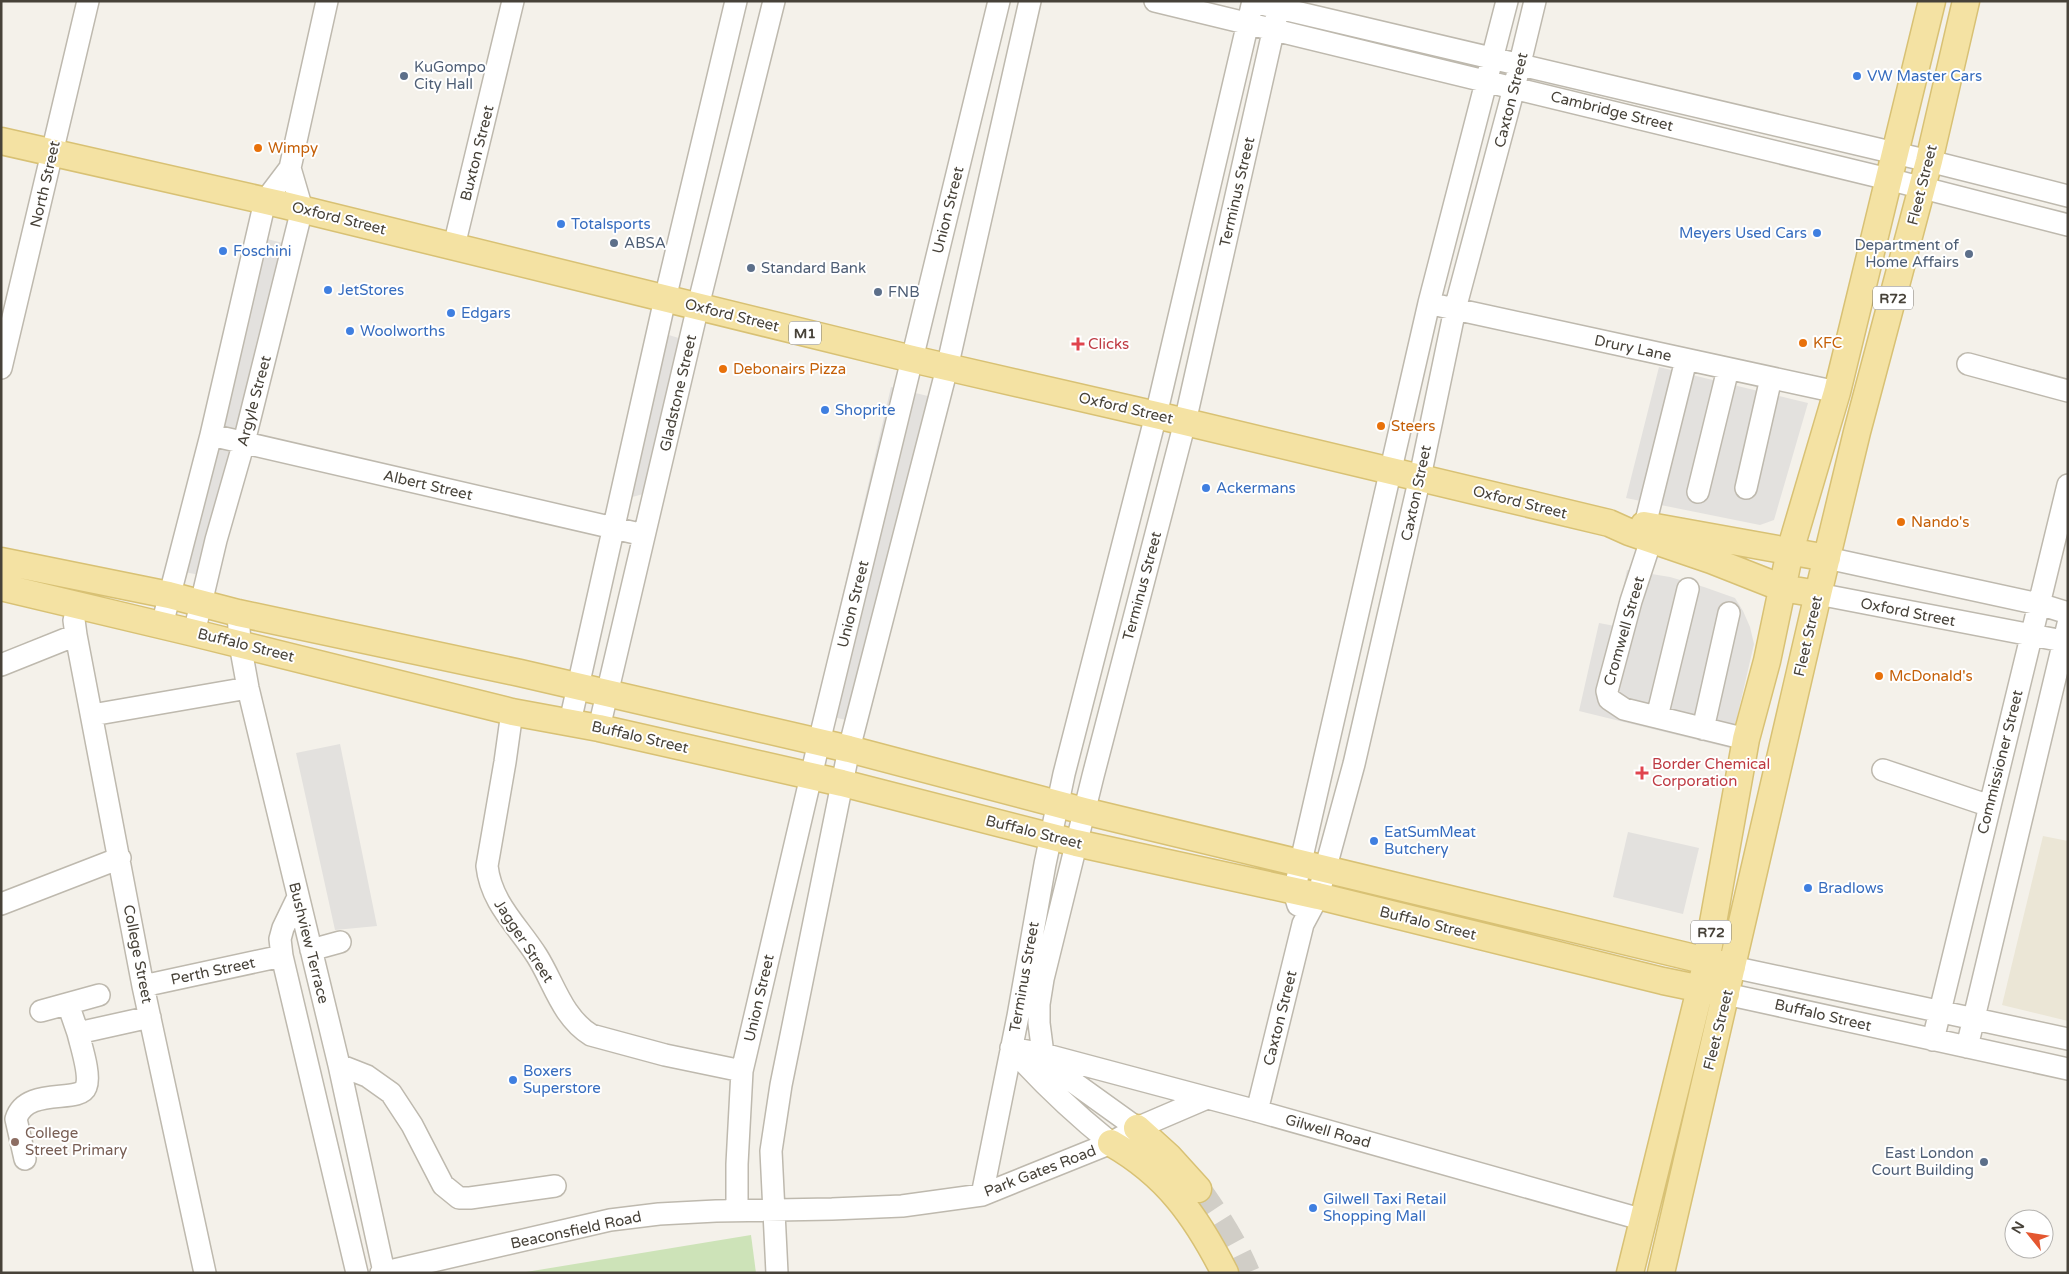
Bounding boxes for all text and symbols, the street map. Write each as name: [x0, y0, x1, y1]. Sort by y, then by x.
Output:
street label: Caxton Street: [1490, 50, 1532, 150]
place label: KuGompo City Hall: [414, 58, 486, 93]
place label: VW Master Cars: [1867, 67, 1982, 85]
marker: KuGompo City Hall: [398, 70, 410, 82]
marker: VW Master Cars: [1851, 70, 1863, 82]
street label: Cambridge Street: [1549, 87, 1675, 135]
street label: Buxton Street: [456, 103, 498, 203]
street label: Terminus Street: [1216, 135, 1258, 249]
street label: North Street: [26, 139, 64, 229]
place label: Wimpy: [268, 139, 318, 157]
marker: Wimpy: [252, 142, 264, 154]
street label: Fleet Street: [1903, 143, 1941, 227]
street label: Union Street: [929, 164, 968, 255]
street label: Oxford Street: [290, 198, 388, 238]
place label: Totalsports: [571, 215, 651, 233]
marker: Totalsports: [555, 218, 567, 230]
place label: Meyers Used Cars: [1679, 224, 1807, 242]
marker: Meyers Used Cars: [1811, 227, 1823, 239]
place label: ABSA: [624, 234, 666, 252]
place label: Department of Home Affairs: [1855, 236, 1959, 271]
marker: ABSA: [608, 237, 620, 249]
place label: Foschini: [233, 242, 292, 260]
marker: Foschini: [217, 245, 229, 257]
marker: Department of Home Affairs: [1963, 248, 1975, 260]
place label: Standard Bank: [761, 259, 866, 277]
marker: Standard Bank: [745, 262, 757, 274]
place label: JetStores: [338, 281, 404, 299]
place label: FNB: [888, 283, 920, 301]
marker: JetStores: [322, 284, 334, 296]
marker: FNB: [872, 286, 884, 298]
road number: R72: [1873, 286, 1913, 310]
street label: Oxford Street: [683, 295, 781, 335]
place label: Edgars: [461, 304, 511, 322]
marker: Edgars: [445, 307, 457, 319]
place label: Woolworths: [360, 322, 445, 340]
road number: M1: [789, 322, 821, 344]
marker: Woolworths: [344, 325, 356, 337]
street label: Drury Lane: [1593, 331, 1673, 365]
street label: Gladstone Street: [656, 333, 700, 453]
place label: KFC: [1813, 334, 1842, 352]
place label: Clicks: [1088, 335, 1129, 353]
marker: KFC: [1797, 337, 1809, 349]
marker: Clicks: [1072, 338, 1084, 350]
street label: Argyle Street: [233, 353, 275, 448]
place label: Debonairs Pizza: [733, 360, 846, 378]
marker: Debonairs Pizza: [717, 363, 729, 375]
street label: Oxford Street: [1077, 388, 1175, 428]
place label: Shoprite: [835, 401, 895, 419]
marker: Shoprite: [819, 404, 831, 416]
place label: Steers: [1391, 417, 1435, 435]
marker: Steers: [1375, 420, 1387, 432]
street label: Caxton Street: [1397, 443, 1435, 543]
street label: Albert Street: [382, 466, 475, 504]
place label: Ackermans: [1216, 479, 1296, 497]
marker: Ackermans: [1200, 482, 1212, 494]
street label: Oxford Street: [1471, 482, 1569, 522]
place label: Nando's: [1911, 513, 1970, 531]
marker: Nando's: [1895, 516, 1907, 528]
street label: Terminus Street: [1119, 529, 1165, 642]
street label: Union Street: [834, 558, 873, 649]
street label: Cromwell Street: [1600, 574, 1648, 688]
street label: Fleet Street: [1790, 594, 1826, 678]
street label: Oxford Street: [1859, 594, 1957, 630]
street label: Buffalo Street: [196, 624, 296, 666]
place label: McDonald's: [1889, 667, 1973, 685]
marker: McDonald's: [1873, 670, 1885, 682]
street label: Commissioner Street: [1973, 688, 2027, 836]
street label: Buffalo Street: [590, 717, 690, 757]
place label: Border Chemical Corporation: [1652, 755, 1770, 790]
marker: Border Chemical Corporation: [1636, 767, 1648, 779]
street label: Buffalo Street: [984, 811, 1084, 853]
place label: EatSumMeat Butchery: [1384, 823, 1476, 858]
marker: EatSumMeat Butchery: [1368, 835, 1380, 847]
place label: Bradlows: [1818, 879, 1884, 897]
street label: Bushview Terrace: [285, 880, 333, 1006]
marker: Bradlows: [1802, 882, 1814, 894]
street label: Jagger Street: [490, 896, 558, 986]
street label: Buffalo Street: [1378, 902, 1478, 944]
street label: College Street: [120, 903, 156, 1005]
street label: Terminus Street: [1005, 920, 1043, 1034]
road number: R72: [1691, 920, 1731, 944]
street label: Union Street: [740, 952, 778, 1043]
street label: Perth Street: [169, 953, 257, 989]
street label: Caxton Street: [1259, 968, 1301, 1068]
street label: Fleet Street: [1699, 988, 1737, 1072]
street label: Buffalo Street: [1773, 995, 1873, 1035]
place label: Boxers Superstore: [523, 1062, 601, 1097]
marker: Boxers Superstore: [507, 1074, 519, 1086]
street label: Gilwell Road: [1283, 1110, 1373, 1152]
place label: College Street Primary: [25, 1124, 127, 1159]
marker: College Street Primary: [9, 1136, 21, 1148]
street label: Park Gates Road: [981, 1141, 1099, 1201]
place label: East London Court Building: [1871, 1144, 1974, 1179]
marker: East London Court Building: [1978, 1156, 1990, 1168]
place label: Gilwell Taxi Retail Shopping Mall: [1323, 1190, 1446, 1225]
marker: Gilwell Taxi Retail Shopping Mall: [1307, 1202, 1319, 1214]
street label: Beaconsfield Road: [509, 1207, 643, 1253]
north arrow: [2004, 1209, 2054, 1259]
text: N: [2008, 1219, 2028, 1237]

